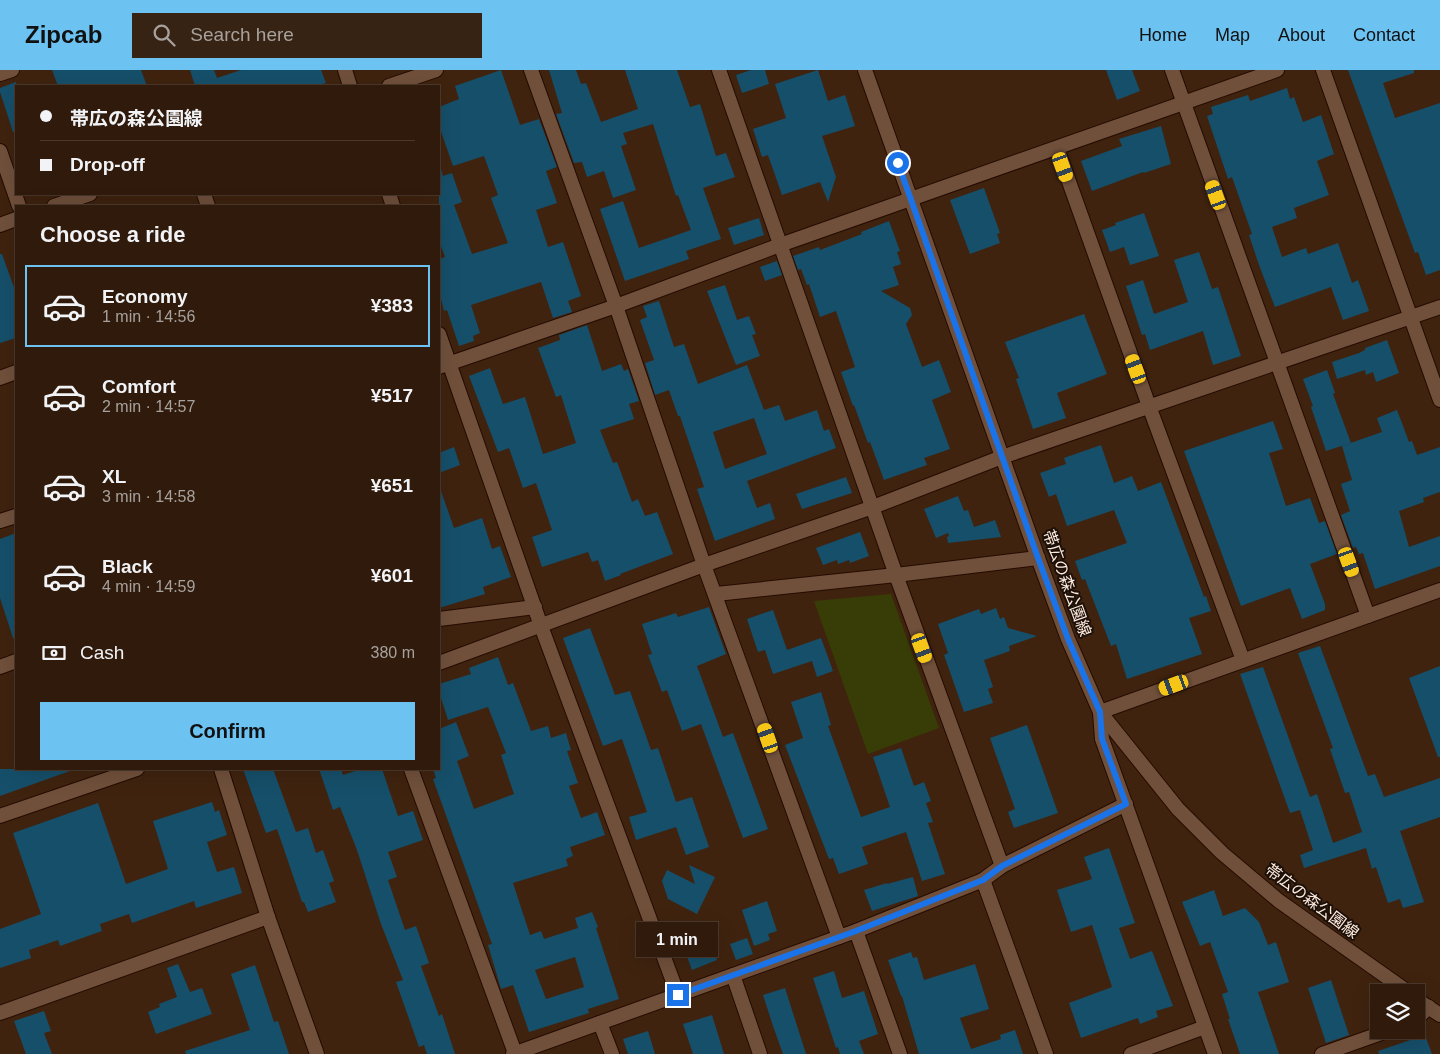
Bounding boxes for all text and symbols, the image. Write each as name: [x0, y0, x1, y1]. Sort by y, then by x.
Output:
search box: [132, 13, 482, 58]
text: Zipcab: [25, 21, 102, 48]
icon: search: [150, 21, 178, 49]
text: Search here: [190, 24, 294, 45]
text: Home: [1139, 25, 1187, 45]
text: Map: [1215, 25, 1250, 45]
text: About: [1278, 25, 1325, 45]
text: Contact: [1353, 25, 1415, 45]
text: 帯広の森公園線: [70, 108, 203, 129]
car: [1050, 150, 1075, 184]
route start: [887, 152, 909, 174]
text: Drop-off: [70, 154, 145, 175]
car: [1203, 178, 1228, 212]
text: Choose a ride: [40, 222, 185, 247]
icon: car: [42, 284, 87, 329]
text: Economy: [102, 286, 188, 307]
text: ¥383: [371, 295, 413, 316]
text: 1 min · 14:56: [102, 308, 195, 325]
car: [1123, 352, 1148, 386]
icon: car: [42, 374, 87, 419]
text: Comfort: [102, 376, 176, 397]
text: ¥517: [371, 385, 413, 406]
text: 2 min · 14:57: [102, 398, 195, 415]
icon: car: [42, 464, 87, 509]
text: XL: [102, 466, 126, 487]
text: ¥651: [371, 475, 413, 496]
text: 3 min · 14:58: [102, 488, 195, 505]
street label: 帯広の森公園線: [1040, 527, 1094, 639]
car: [1336, 545, 1361, 579]
icon: car: [42, 554, 87, 599]
text: Black: [102, 556, 153, 577]
text: ¥601: [371, 565, 413, 586]
text: 4 min · 14:59: [102, 578, 195, 595]
car: [909, 631, 934, 665]
icon: cash: [40, 639, 68, 667]
text: Cash: [80, 642, 124, 663]
text: 380 m: [371, 644, 415, 661]
car: [1157, 673, 1190, 697]
button: Confirm: [40, 702, 415, 760]
car: [756, 721, 779, 755]
street label: 帯広の森公園線: [1262, 861, 1362, 941]
callout: 1 min: [637, 922, 719, 958]
text: 1 min: [656, 931, 698, 948]
route end: [667, 984, 689, 1006]
map controls: [1370, 984, 1425, 1039]
button: layers: [1370, 984, 1425, 1039]

